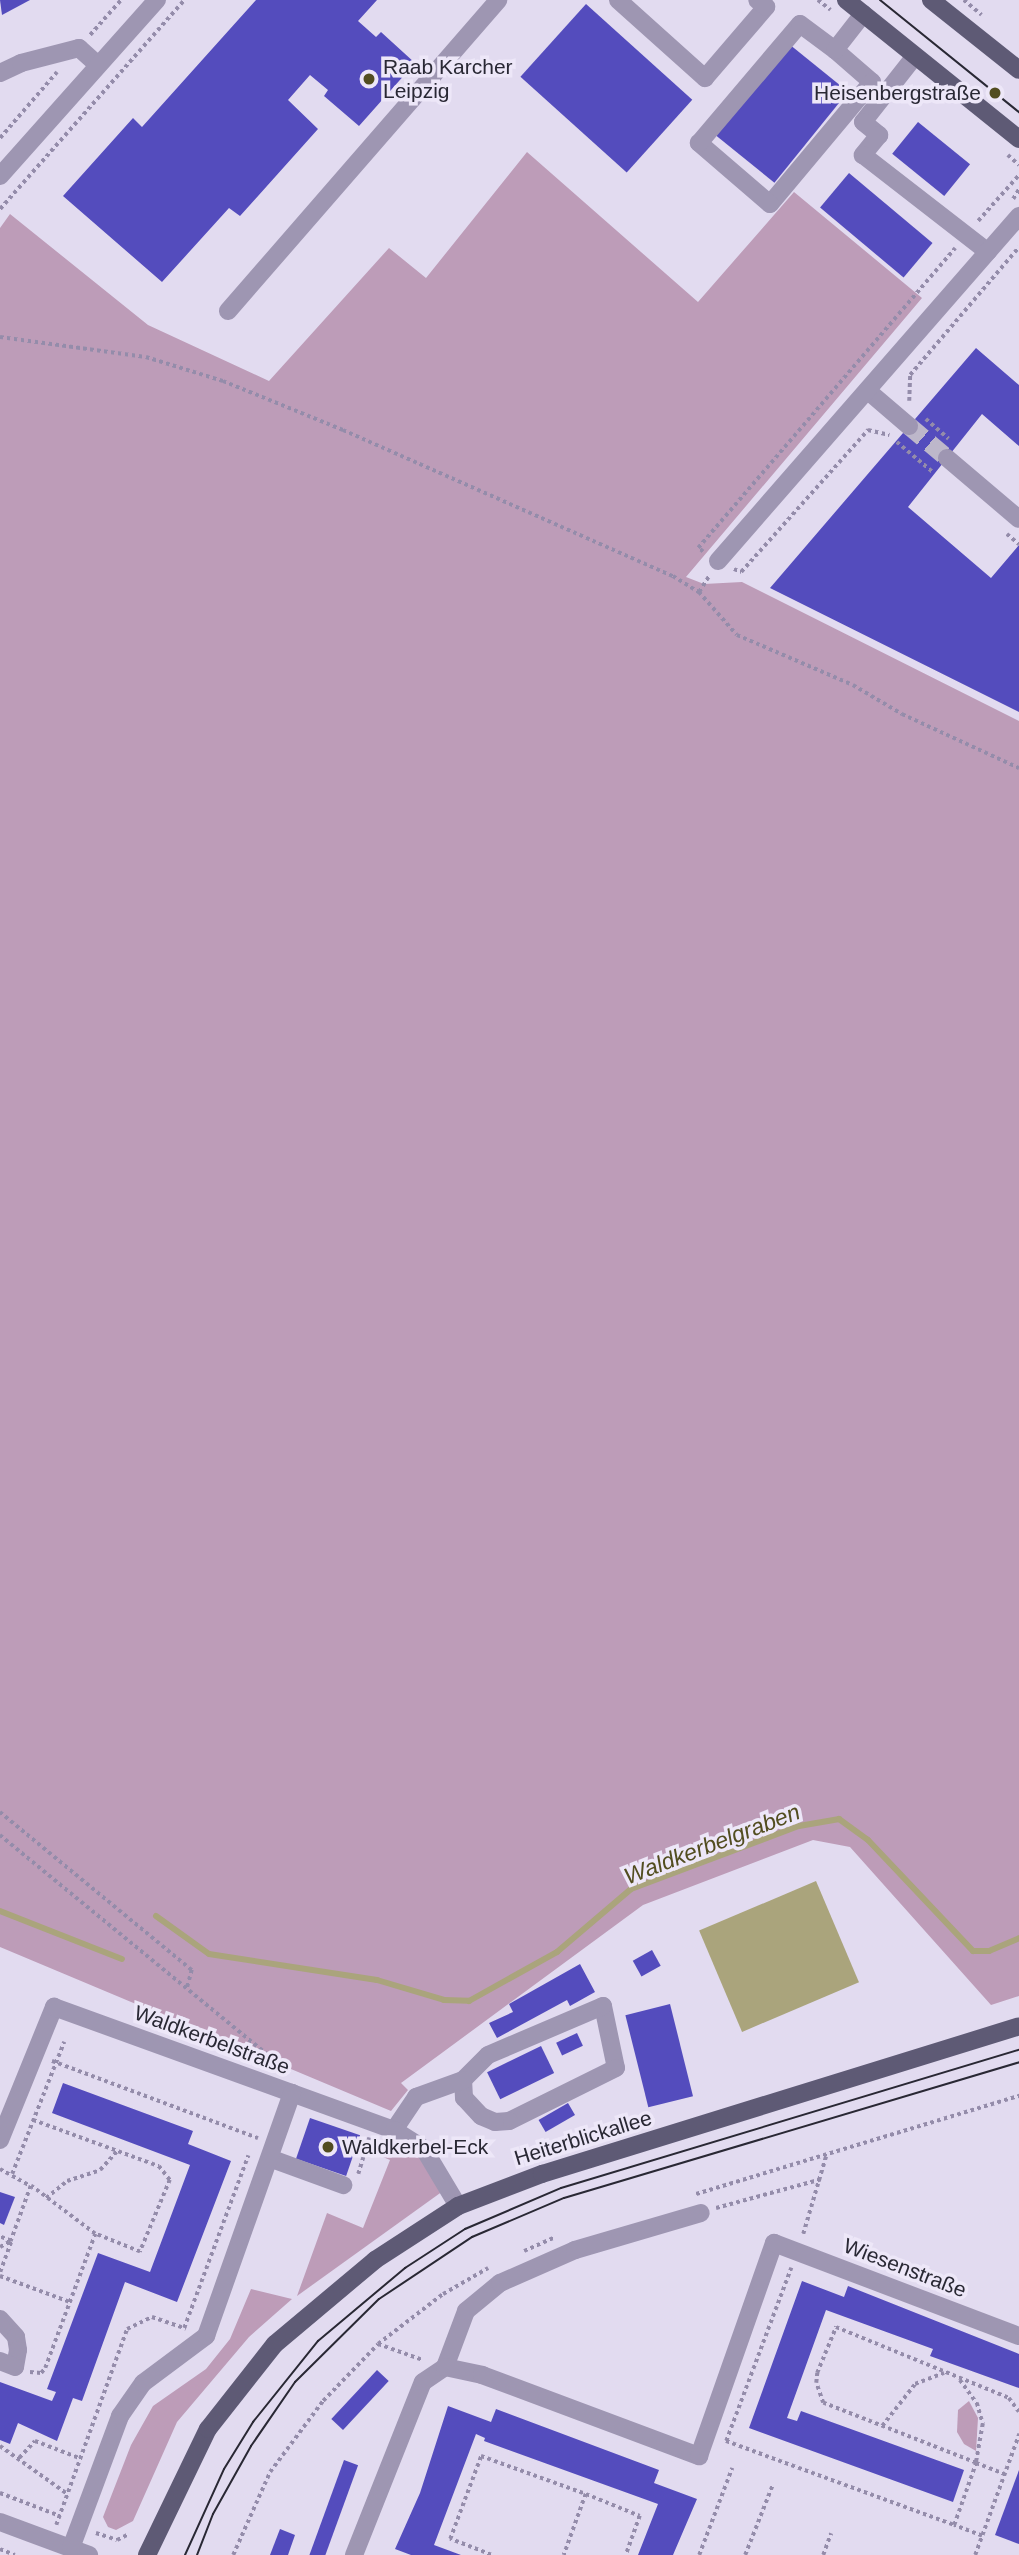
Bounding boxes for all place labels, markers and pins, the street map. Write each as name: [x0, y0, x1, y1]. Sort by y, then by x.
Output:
place label: Raab Karcher Leipzig: [383, 54, 513, 104]
marker: Raab Karcher Leipzig: [361, 71, 377, 87]
place label: Heisenbergstraße: [814, 80, 981, 106]
marker: Heisenbergstraße: [987, 85, 1003, 101]
place label: Waldkerbel-Eck: [342, 2134, 488, 2160]
marker: Waldkerbel-Eck: [320, 2139, 336, 2155]

